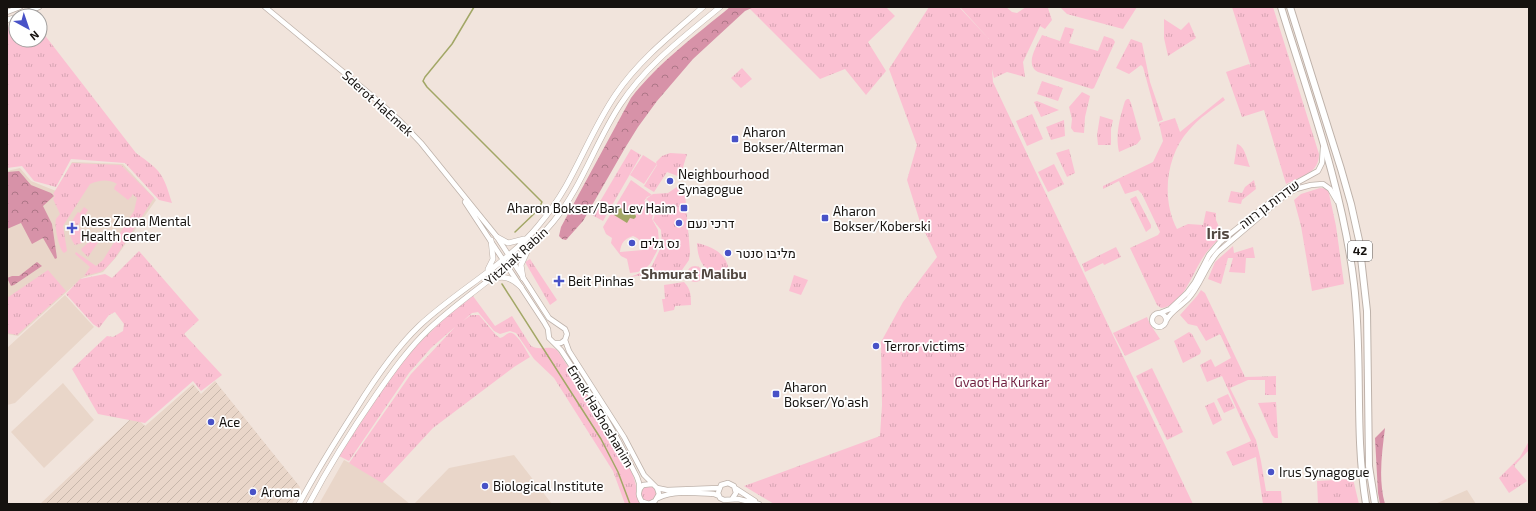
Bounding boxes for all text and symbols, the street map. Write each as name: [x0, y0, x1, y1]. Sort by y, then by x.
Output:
north arrow: [8, 8, 48, 48]
text: N: [27, 29, 42, 44]
street label: Sderot HaEmek: [339, 67, 417, 139]
place label: Aharon Bokser/Alterman: [743, 124, 844, 155]
marker: Aharon Bokser/Alterman: [730, 134, 740, 144]
place label: Neighbourhood Synagogue: [678, 166, 769, 197]
marker: Neighbourhood Synagogue: [665, 176, 675, 186]
street label: שדרות גן רווה: [1236, 176, 1302, 232]
place label: Aharon Bokser/Bar Lev Haim: [507, 200, 676, 216]
marker: Aharon Bokser/Bar Lev Haim: [679, 203, 689, 213]
place label: Aharon Bokser/Koberski: [833, 203, 931, 234]
place label: Ness Ziona Mental Health center: [81, 213, 191, 244]
marker: Aharon Bokser/Koberski: [820, 213, 830, 223]
place label: דרכי נעם: [687, 215, 735, 231]
marker: דרכי נעם: [674, 218, 684, 228]
marker: Ness Ziona Mental Health center: [66, 222, 78, 234]
street label: Yitzhak Rabin: [481, 223, 551, 289]
district label: Iris: [1207, 224, 1229, 242]
place label: נס גלים: [640, 235, 680, 251]
marker: נס גלים: [627, 238, 637, 248]
road number: 42: [1348, 241, 1372, 261]
place label: מליבו סנטר: [736, 245, 796, 261]
marker: מליבו סנטר: [723, 248, 733, 258]
district label: Shmurat Malibu: [641, 265, 747, 282]
place label: Beit Pinhas: [568, 273, 634, 289]
marker: Beit Pinhas: [553, 275, 565, 287]
place label: Terror victims: [884, 338, 965, 354]
marker: Terror victims: [871, 341, 881, 351]
street label: Emek HaShoshanim: [564, 362, 638, 470]
park label: Gvaot Ha'Kurkar: [955, 374, 1049, 390]
place label: Aharon Bokser/Yo'ash: [784, 379, 868, 410]
marker: Aharon Bokser/Yo'ash: [771, 389, 781, 399]
place label: Ace: [219, 414, 240, 430]
marker: Ace: [206, 417, 216, 427]
place label: Irus Synagogue: [1279, 464, 1370, 480]
marker: Irus Synagogue: [1266, 467, 1276, 477]
place label: Biological Institute: [493, 478, 603, 494]
marker: Biological Institute: [480, 481, 490, 491]
place label: Aroma: [261, 484, 300, 500]
marker: Aroma: [248, 487, 258, 497]

